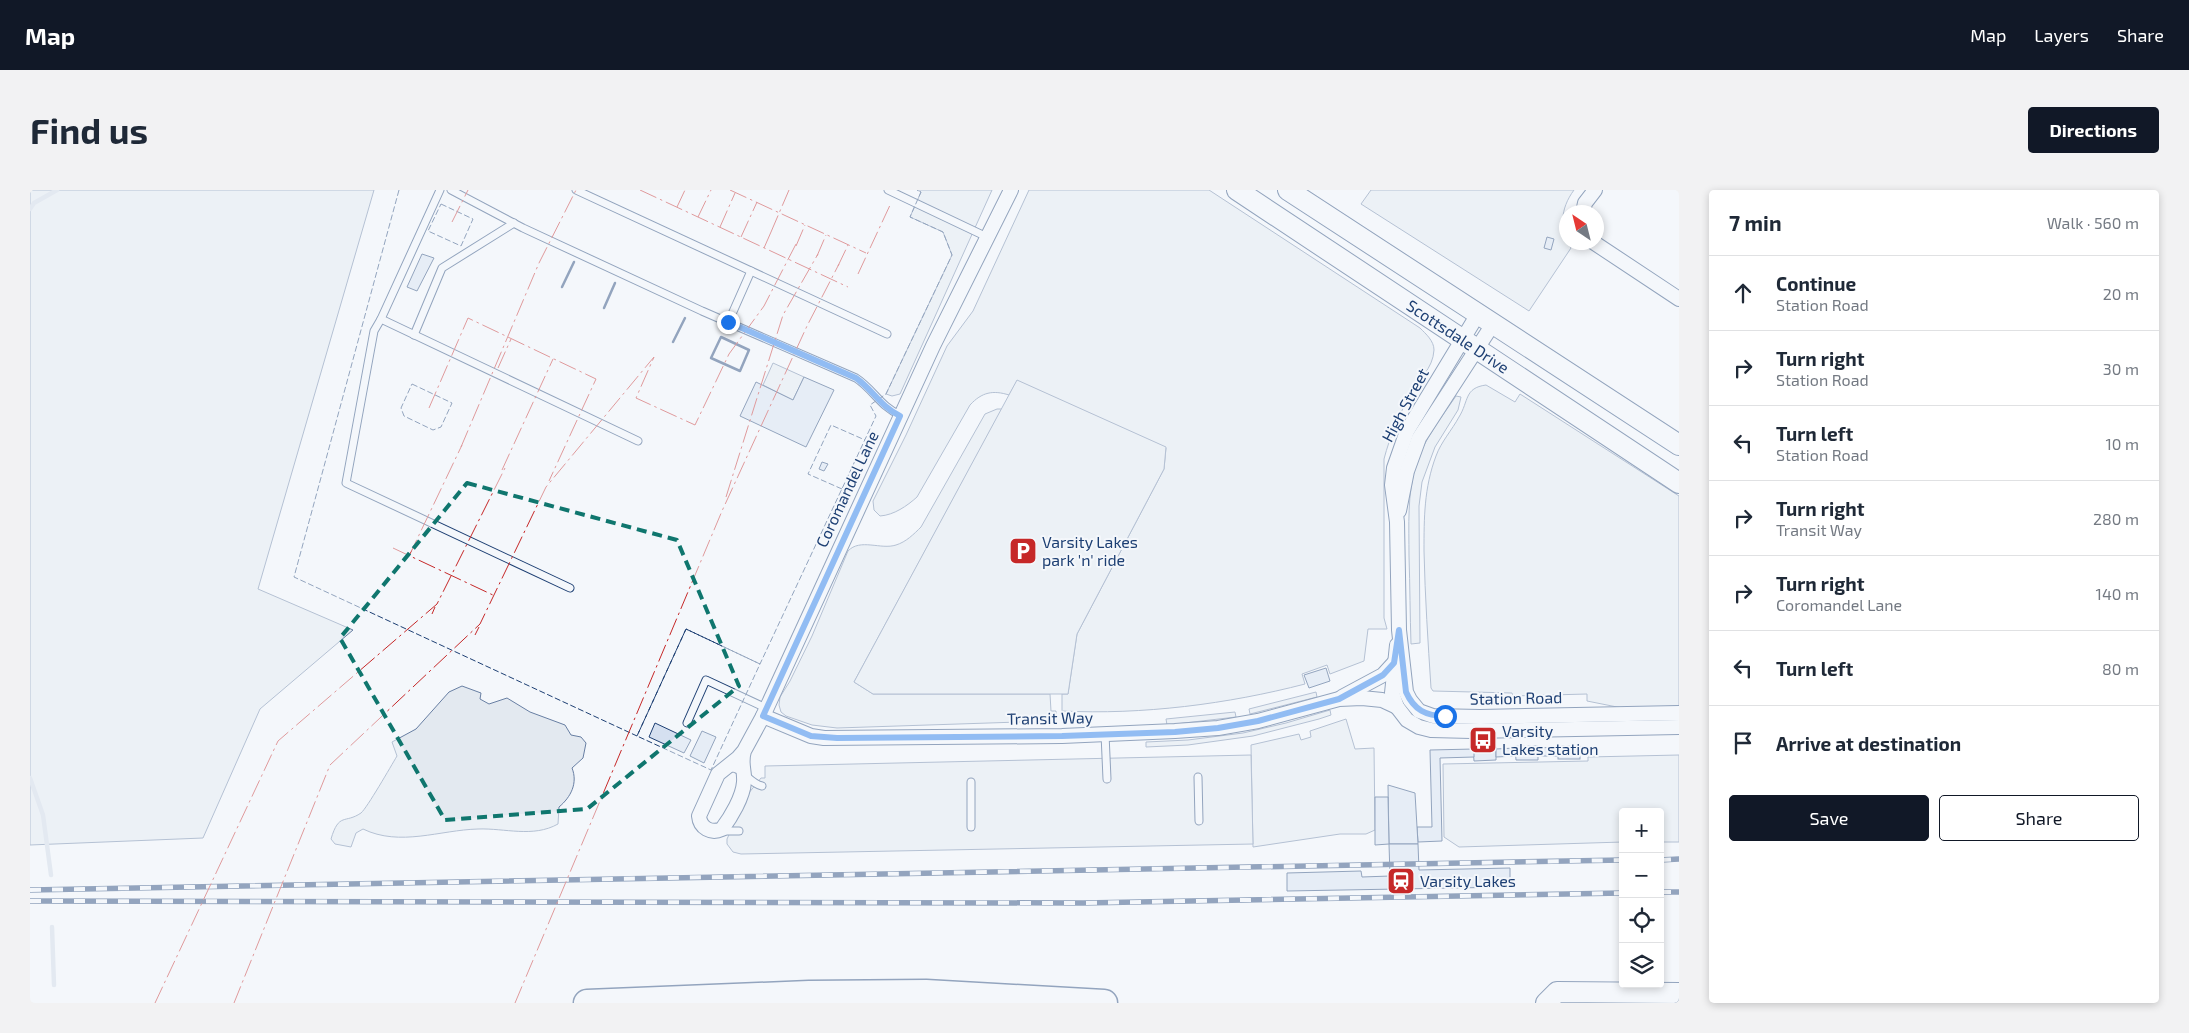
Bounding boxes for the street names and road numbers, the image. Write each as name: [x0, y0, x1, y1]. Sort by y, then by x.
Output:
street label: Scottsdale Drive: [1403, 295, 1513, 377]
street label: High Street: [1377, 365, 1432, 445]
street label: Coromandel Lane: [811, 428, 882, 550]
street label: Station Road: [1470, 687, 1562, 708]
street label: Transit Way: [1007, 707, 1094, 728]

